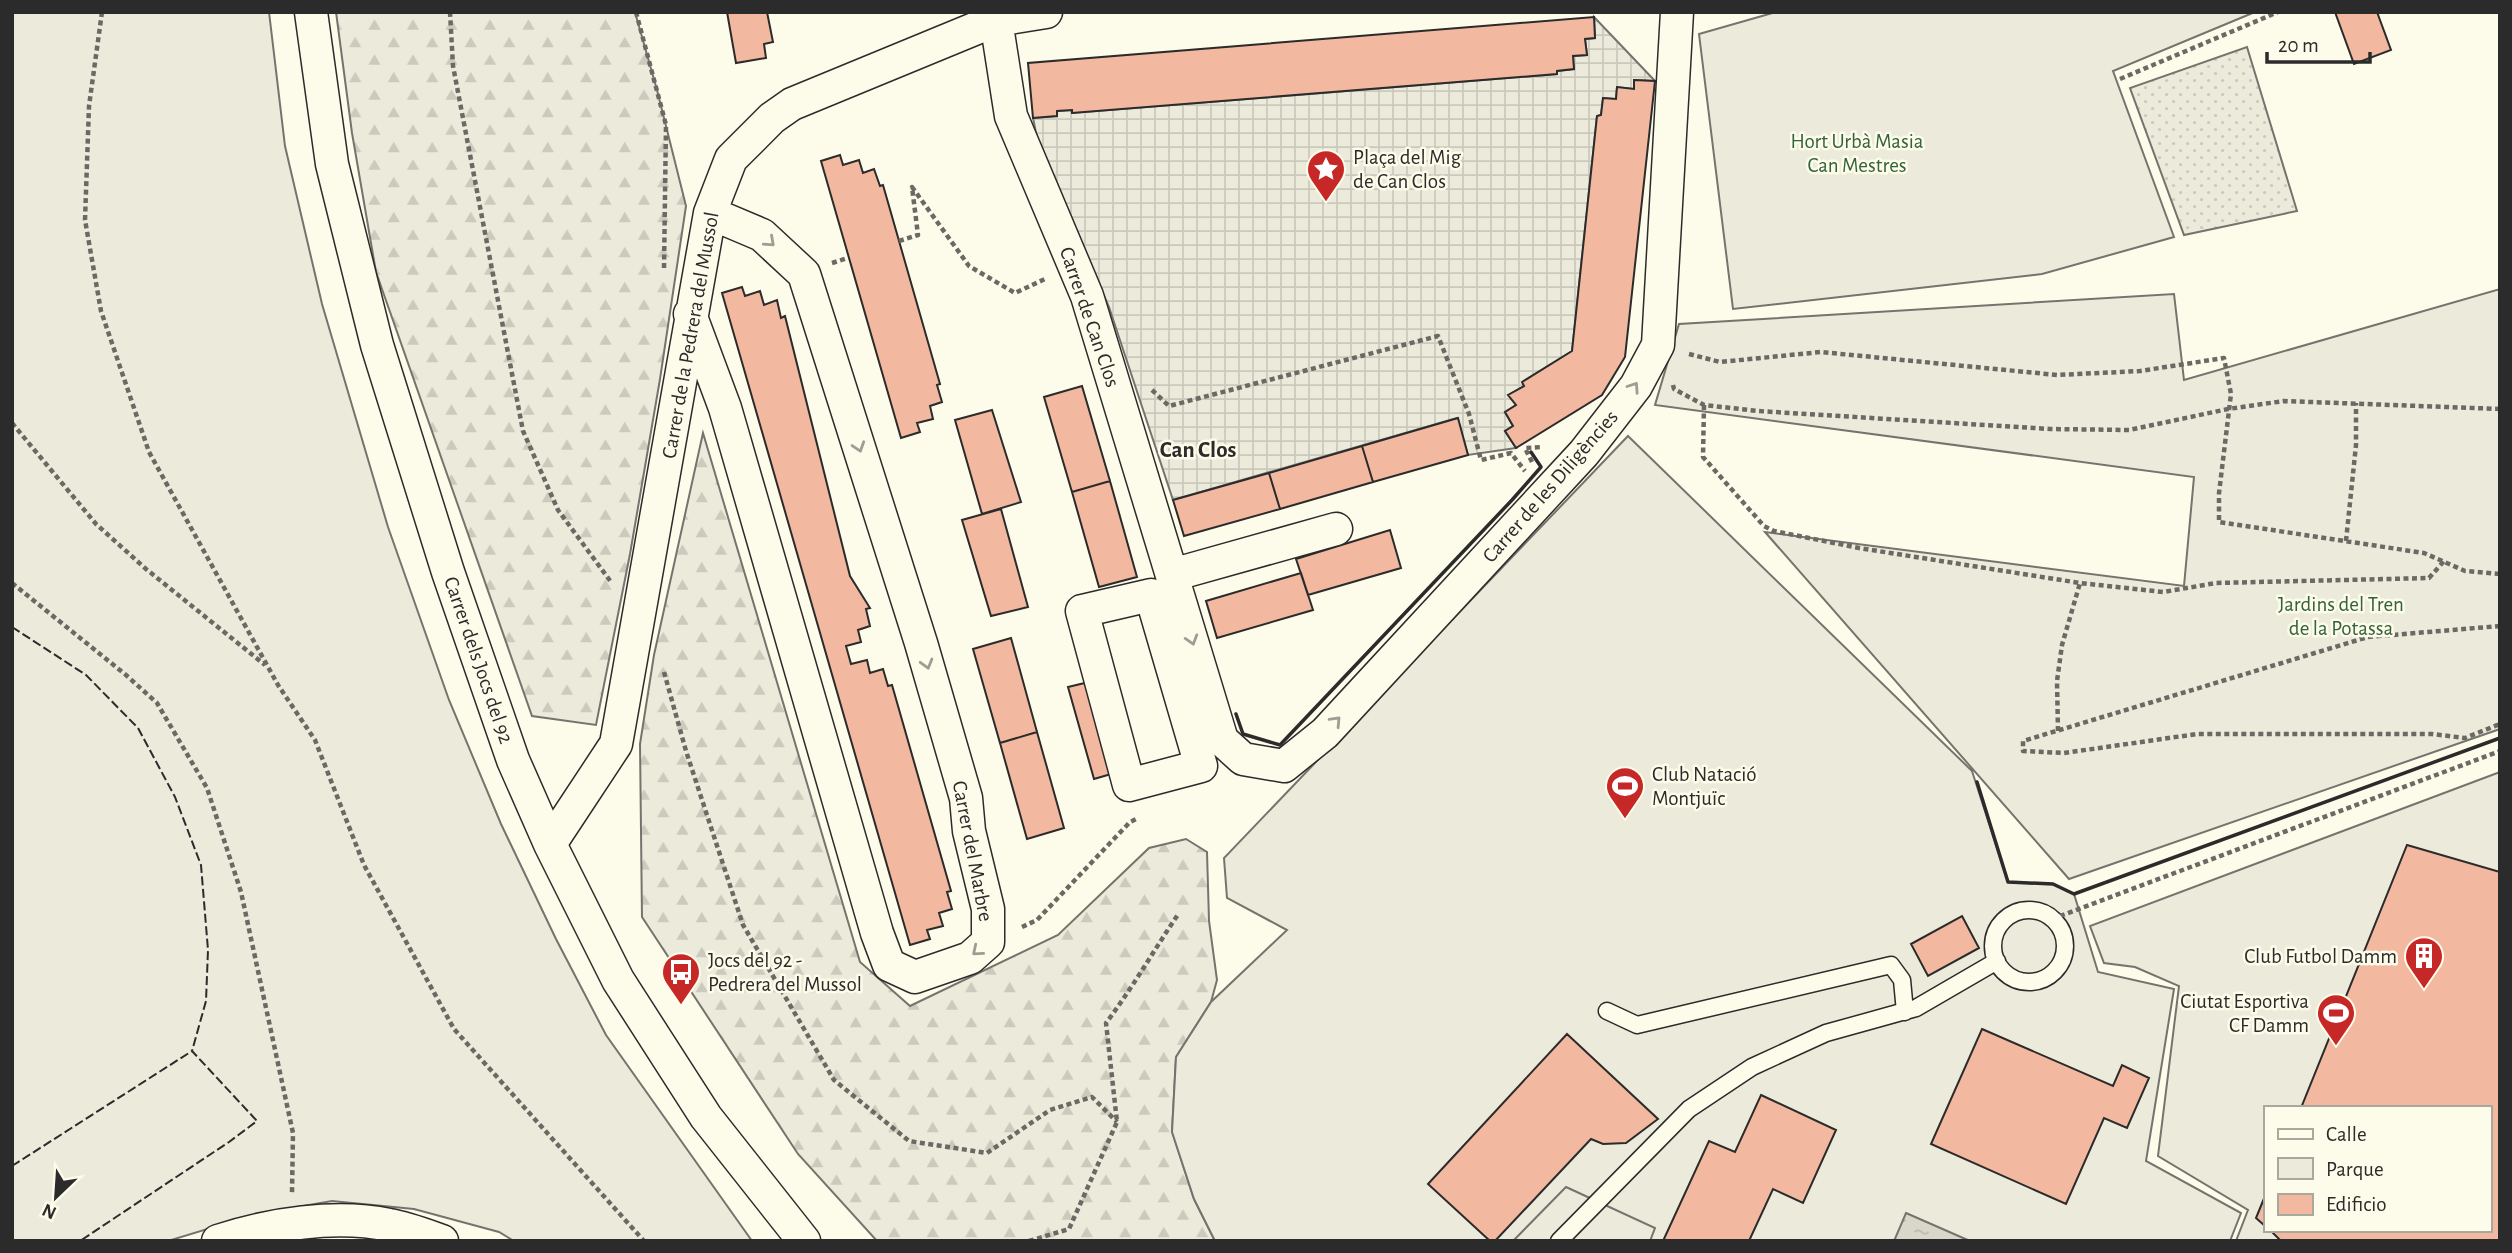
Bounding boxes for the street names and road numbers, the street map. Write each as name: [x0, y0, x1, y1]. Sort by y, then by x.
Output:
street label: Carrer de la Pedrera del Mussol: [658, 210, 723, 460]
street label: Carrer de Can Clos: [1056, 244, 1123, 390]
street label: Carrer de les Diligències: [1479, 406, 1622, 567]
street label: Carrer dels Jocs del 92: [440, 574, 517, 746]
street label: Carrer del Marbre: [949, 779, 996, 923]

